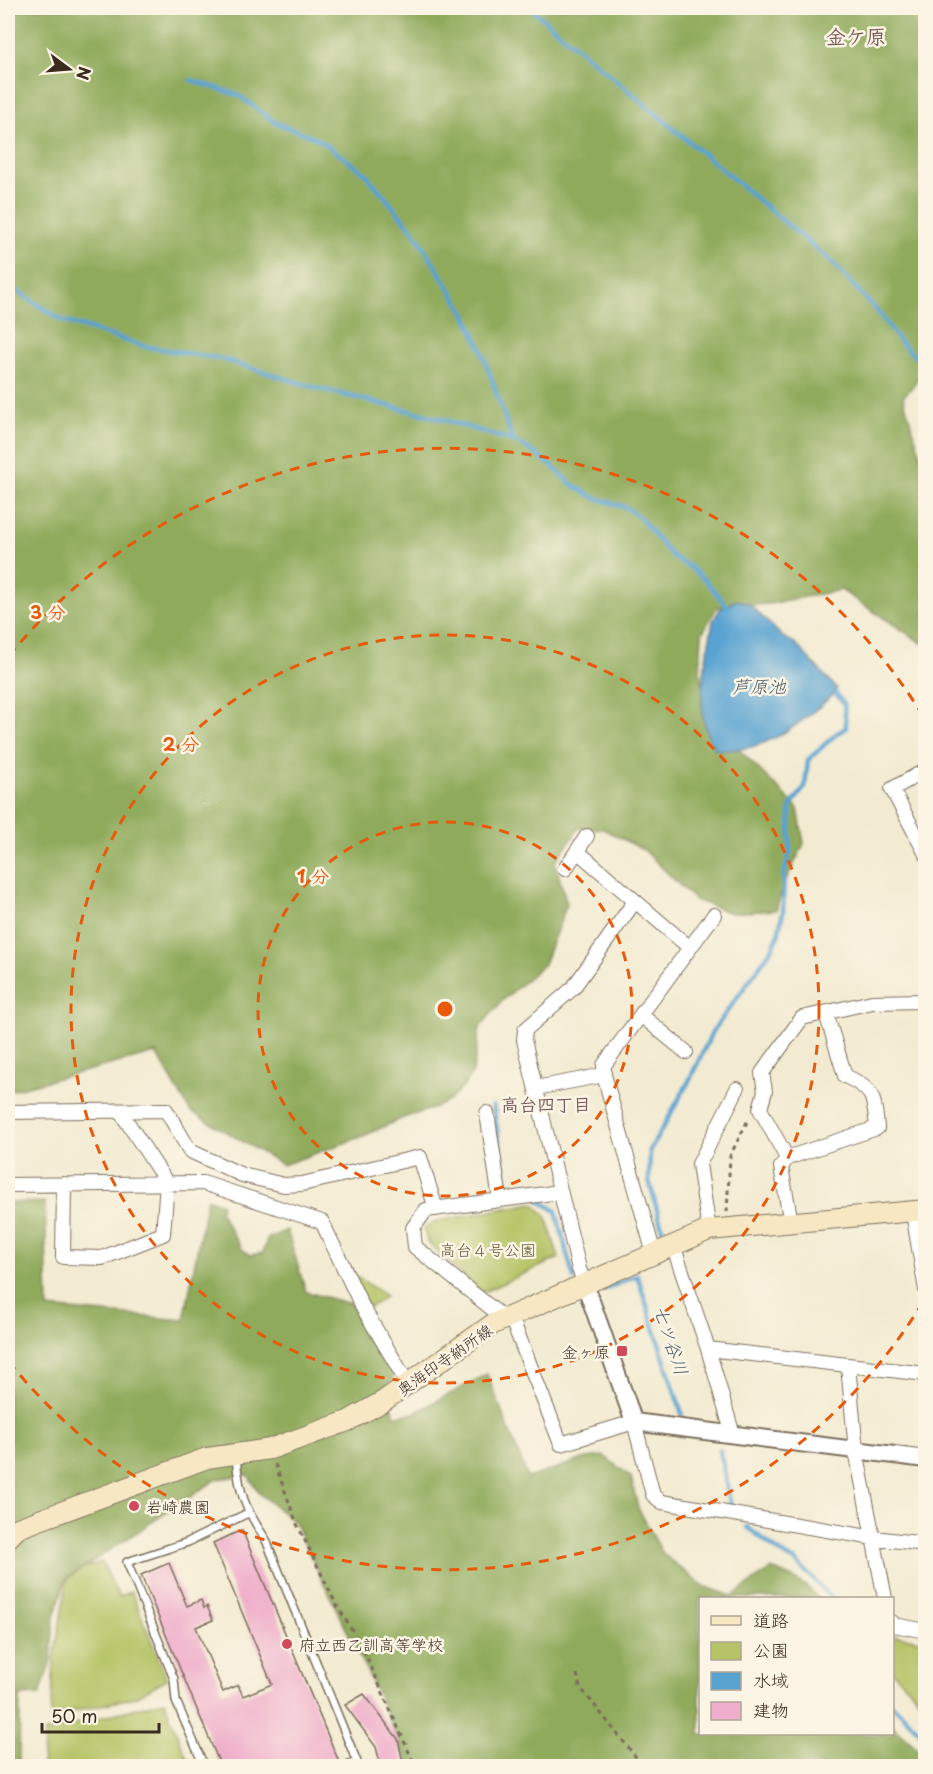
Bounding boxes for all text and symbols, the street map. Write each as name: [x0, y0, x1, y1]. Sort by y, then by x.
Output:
district label: 金ケ原: [826, 21, 886, 51]
north arrow: [39, 39, 99, 99]
text: N: [71, 64, 98, 83]
text: 3 分: [30, 598, 66, 625]
water label: 芦原池: [732, 672, 787, 699]
text: 2 分: [163, 730, 199, 757]
text: 1 分: [297, 862, 329, 889]
centre of rings: [435, 999, 455, 1019]
district label: 高台四丁目: [501, 1090, 591, 1117]
park label: 高台４号公園: [440, 1237, 536, 1261]
water label: 七ツ谷川: [648, 1302, 696, 1378]
street label: 奥海印寺納所線: [391, 1317, 497, 1401]
place label: 金ヶ原: [562, 1339, 610, 1363]
marker: 金ヶ原: [615, 1344, 629, 1358]
place label: 岩崎農園: [146, 1494, 210, 1518]
marker: 岩崎農園: [127, 1499, 141, 1513]
legend: [699, 1597, 894, 1735]
text: 道路: [753, 1606, 789, 1633]
place label: 府立西乙訓高等学校: [299, 1632, 443, 1656]
text: 公園: [753, 1636, 789, 1663]
marker: 府立西乙訓高等学校: [280, 1637, 294, 1651]
text: 水域: [753, 1666, 789, 1693]
scale bar: [42, 1696, 159, 1734]
text: 建物: [753, 1696, 789, 1723]
text: 50 m: [51, 1702, 98, 1729]

